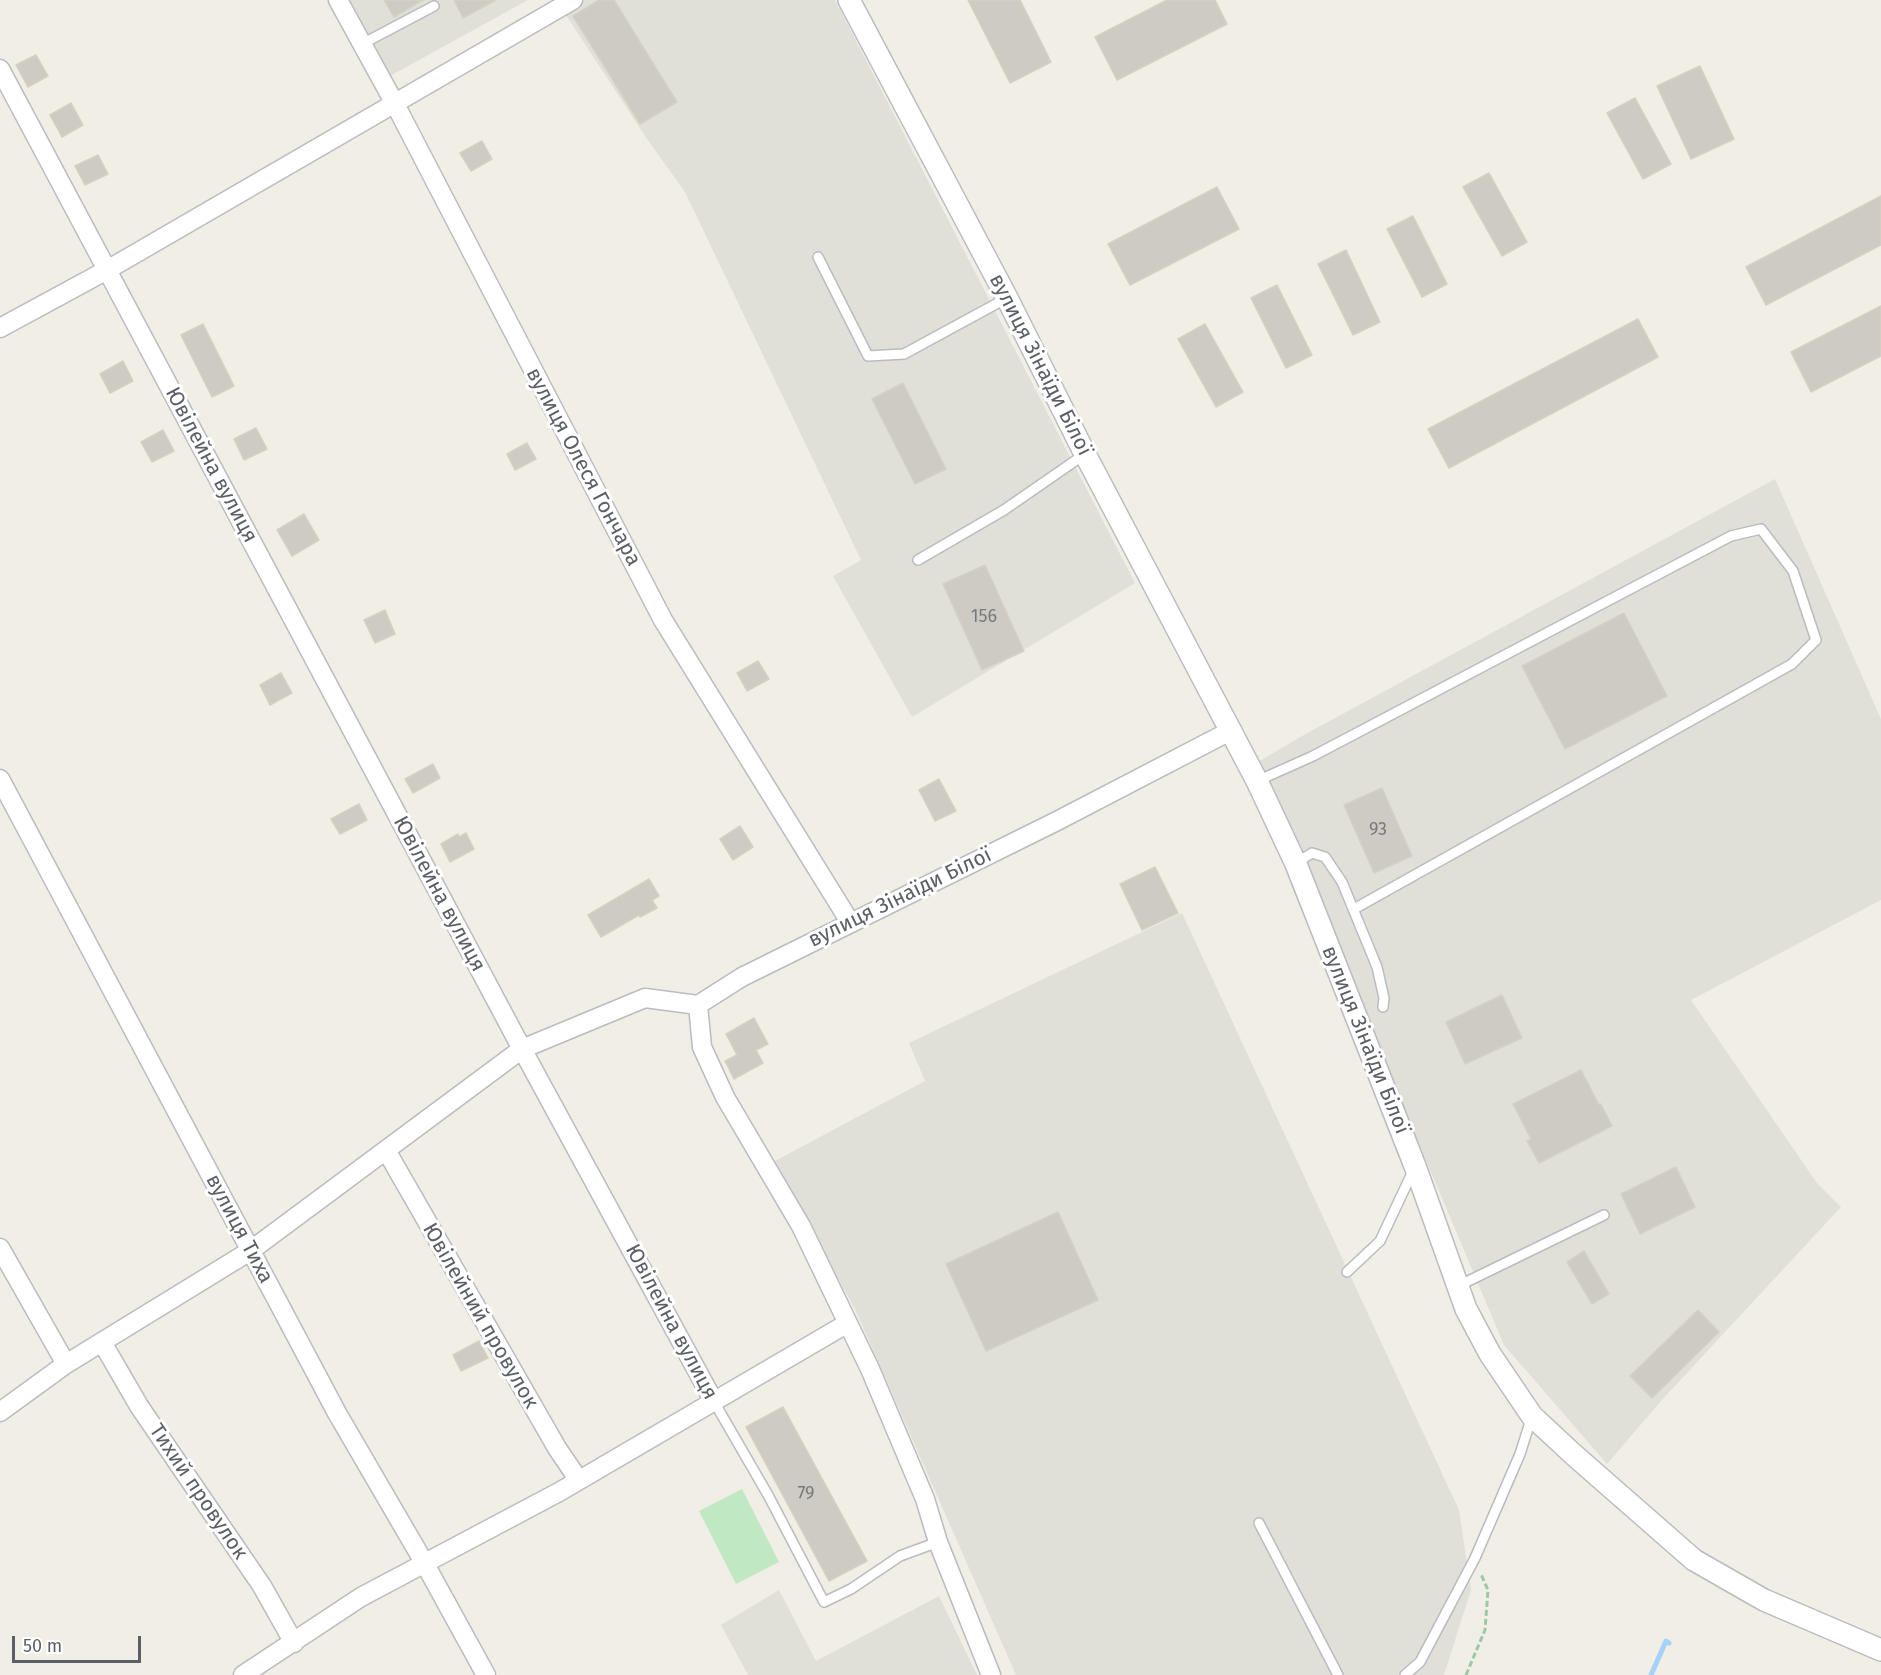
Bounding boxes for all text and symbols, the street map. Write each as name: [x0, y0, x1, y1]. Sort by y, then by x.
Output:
street label: вулиця Зінаїди Білої: [983, 270, 1097, 460]
street label: вулиця Олеся Гончара: [520, 364, 646, 570]
street label: Ювілейна вулиця: [159, 383, 263, 547]
house number: 156: [971, 606, 997, 628]
street label: Ювілейна вулиця: [387, 812, 491, 976]
house number: 93: [1369, 819, 1387, 841]
street label: вулиця Зінаїди Білої: [804, 843, 996, 953]
street label: вулиця Зінаїди Білої: [1316, 942, 1414, 1138]
street label: вулиця Тиха: [200, 1170, 278, 1288]
street label: Ювілейний провулок: [417, 1219, 543, 1413]
street label: Ювілейна вулиця: [619, 1240, 723, 1404]
street label: Тихий провулок: [143, 1420, 253, 1564]
house number: 79: [797, 1483, 815, 1505]
scale bar: [15, 1624, 144, 1662]
text: 50 m: [23, 1635, 62, 1657]

